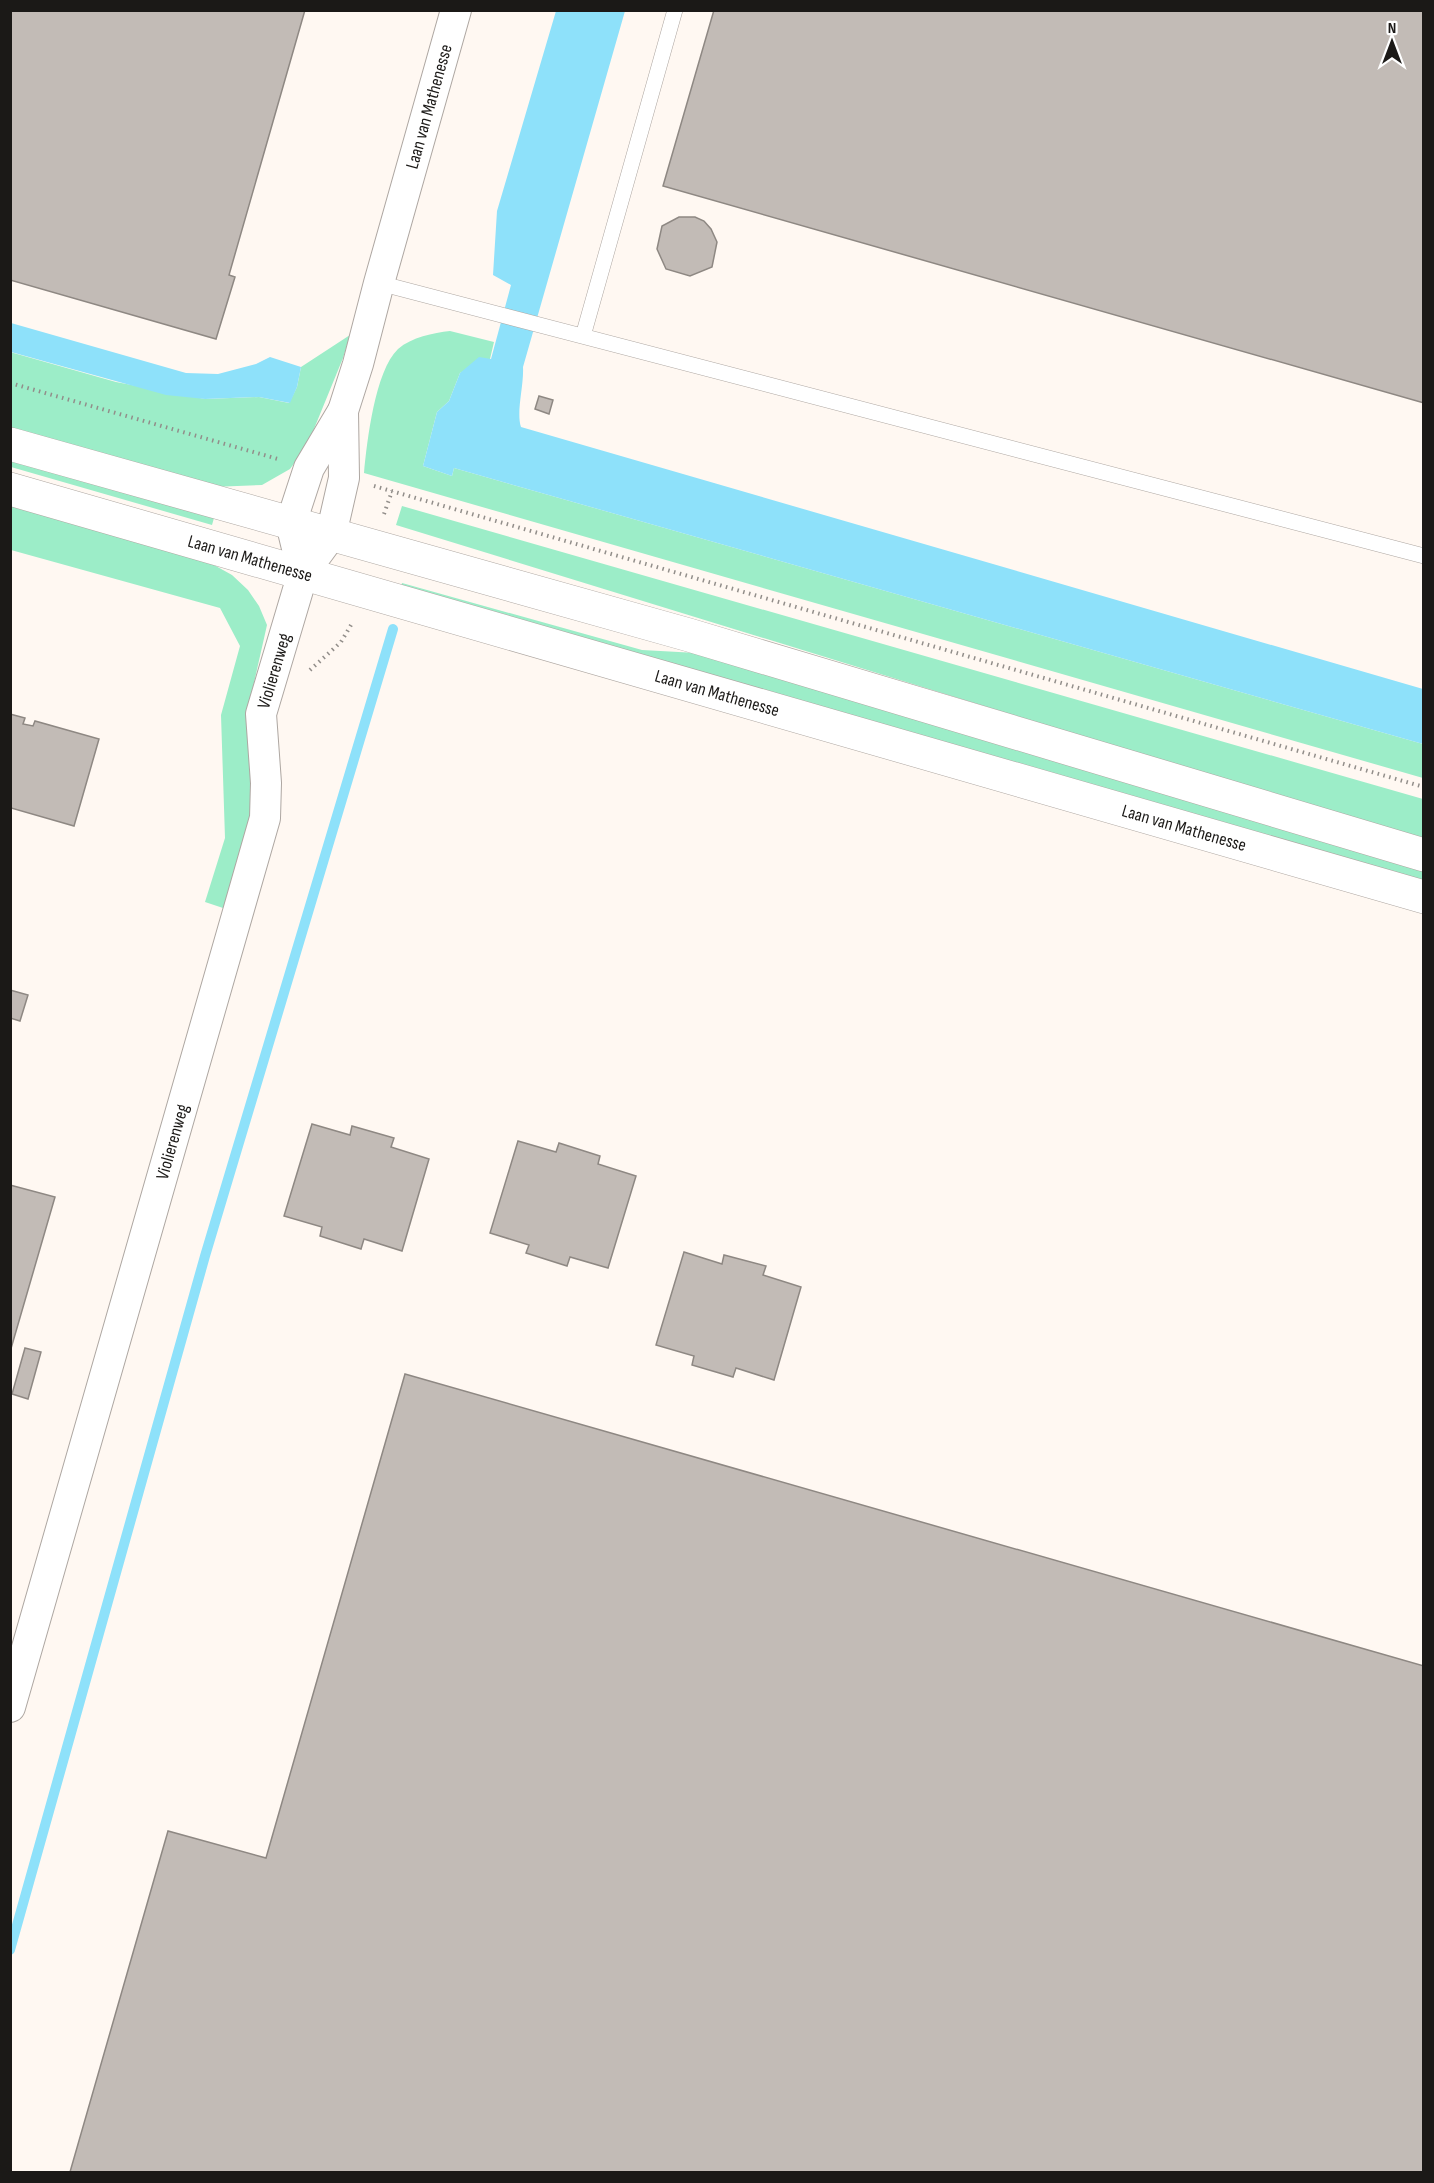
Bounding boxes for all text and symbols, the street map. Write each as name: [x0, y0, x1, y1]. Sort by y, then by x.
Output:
north arrow: [1362, 12, 1422, 72]
text: N: [1388, 19, 1396, 38]
street label: Laan van Mathenesse: [401, 42, 456, 171]
street label: Laan van Mathenesse: [186, 530, 315, 586]
street label: Violierenweg: [253, 631, 295, 711]
street label: Laan van Mathenesse: [653, 665, 782, 721]
street label: Laan van Mathenesse: [1119, 800, 1249, 856]
street label: Violierenweg: [151, 1102, 193, 1182]

